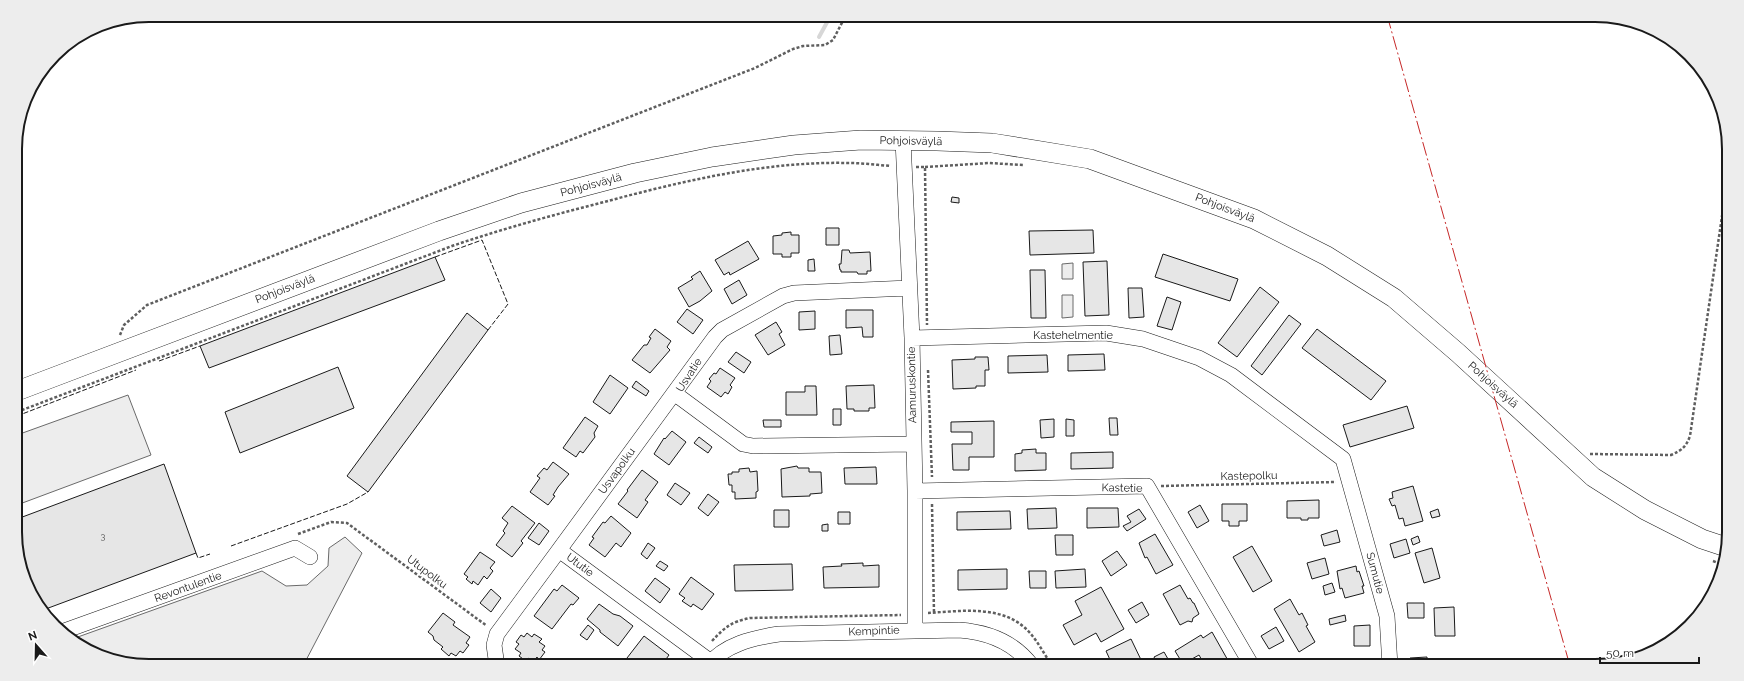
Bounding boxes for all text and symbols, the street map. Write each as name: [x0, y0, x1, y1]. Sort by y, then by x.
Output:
street label: Pohjoisväylä: [879, 134, 943, 148]
street label: Pohjoisväylä: [559, 171, 623, 199]
street label: Pohjoisväylä: [1193, 191, 1257, 225]
street label: Pohjoisväylä: [253, 272, 317, 306]
street label: Kastehelmentie: [1033, 329, 1113, 342]
street label: Aamuruskontie: [905, 346, 919, 423]
street label: Usvatie: [673, 355, 705, 394]
street label: Pohjoisväylä: [1465, 359, 1521, 411]
street label: Usvapolku: [596, 445, 638, 497]
street label: Kastepolku: [1220, 469, 1278, 483]
street label: Kastetie: [1101, 481, 1143, 495]
house number: 3: [101, 531, 106, 541]
street label: Ututie: [564, 550, 597, 580]
street label: Sumutie: [1363, 551, 1387, 596]
street label: Utupolku: [404, 553, 450, 591]
street label: Revontulentie: [153, 569, 224, 605]
street label: Kempintie: [848, 624, 900, 638]
north arrow: [16, 625, 56, 665]
text: N: [27, 629, 39, 644]
scale bar: [1600, 639, 1699, 665]
text: 50 m: [1606, 646, 1634, 660]

